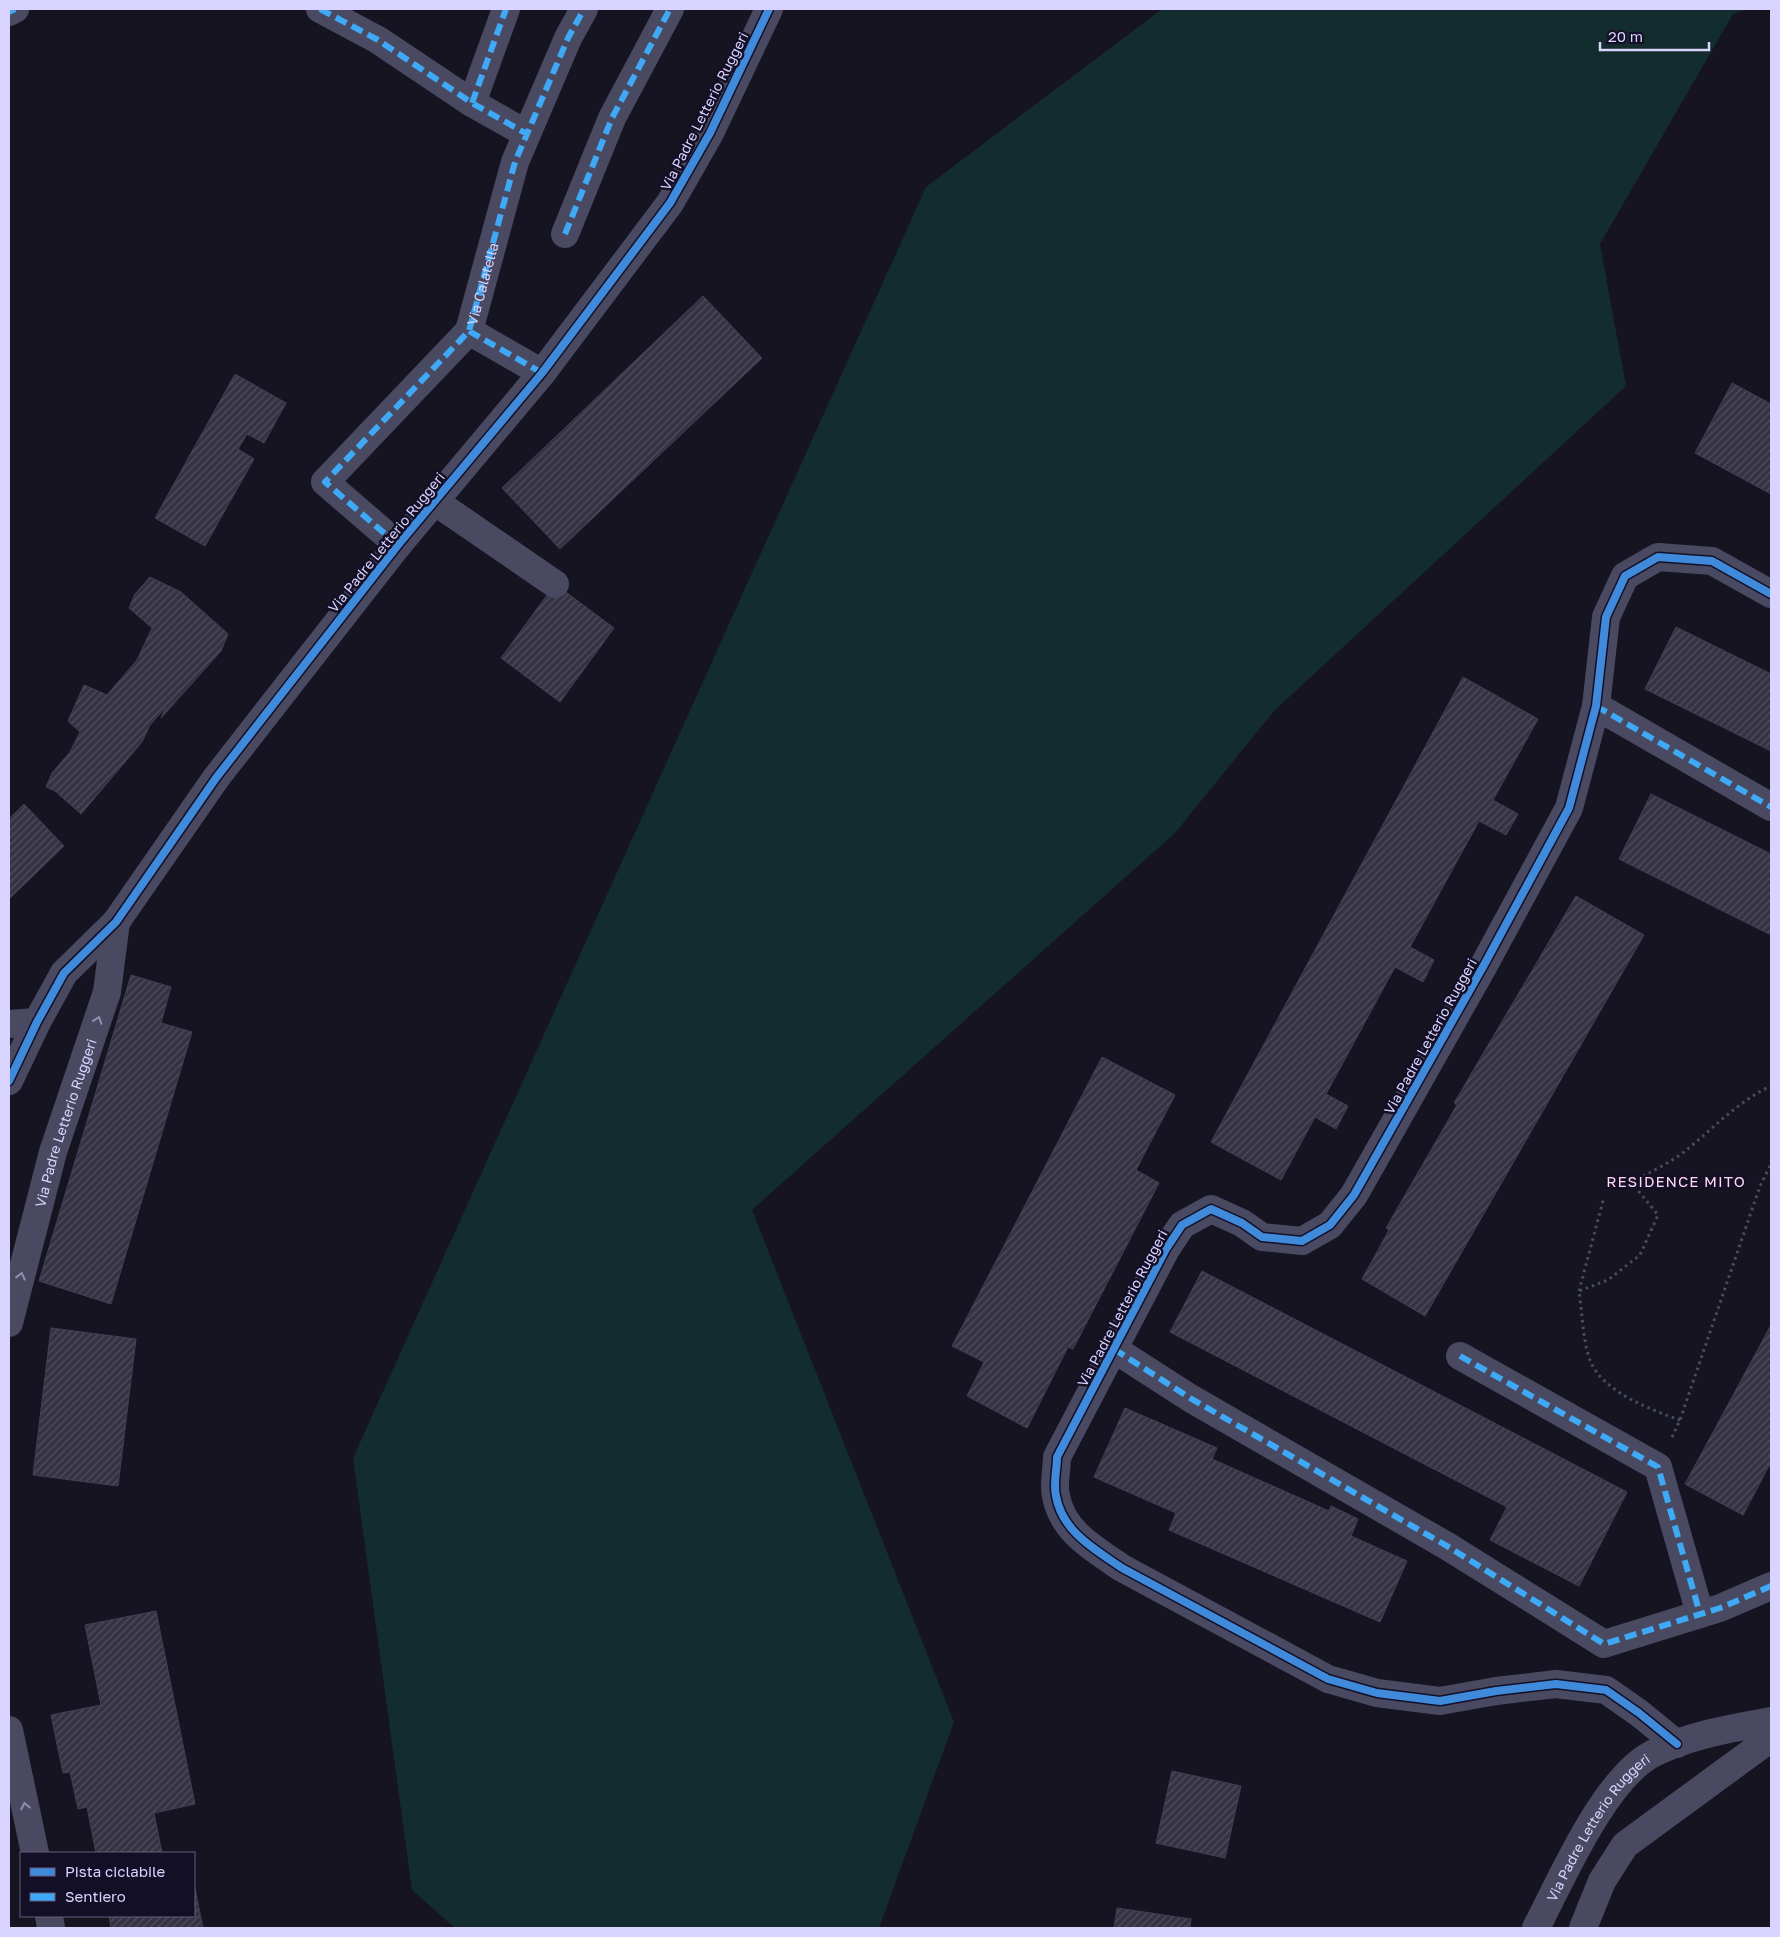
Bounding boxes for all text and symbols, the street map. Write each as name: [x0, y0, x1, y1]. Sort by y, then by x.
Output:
scale bar: [1600, 20, 1709, 52]
text: 20 m: [1608, 27, 1643, 45]
street label: Via Padre Letterio Ruggeri: [657, 29, 751, 193]
street label: Via Calatella: [462, 241, 501, 327]
street label: Via Padre Letterio Ruggeri: [324, 468, 448, 616]
street label: Via Padre Letterio Ruggeri: [1380, 955, 1480, 1117]
one-way arrow: [92, 1016, 102, 1025]
street label: Via Padre Letterio Ruggeri: [31, 1036, 99, 1209]
district label: RESIDENCE MITO: [1606, 1172, 1746, 1190]
street label: Via Padre Letterio Ruggeri: [1073, 1227, 1171, 1389]
one-way arrow: [15, 1272, 26, 1281]
street label: Via Padre Letterio Ruggeri: [1542, 1749, 1653, 1904]
one-way arrow: [20, 1801, 31, 1810]
legend: [20, 1852, 195, 1917]
text: Pista ciclabile: [65, 1862, 166, 1880]
text: Sentiero: [65, 1887, 126, 1905]

